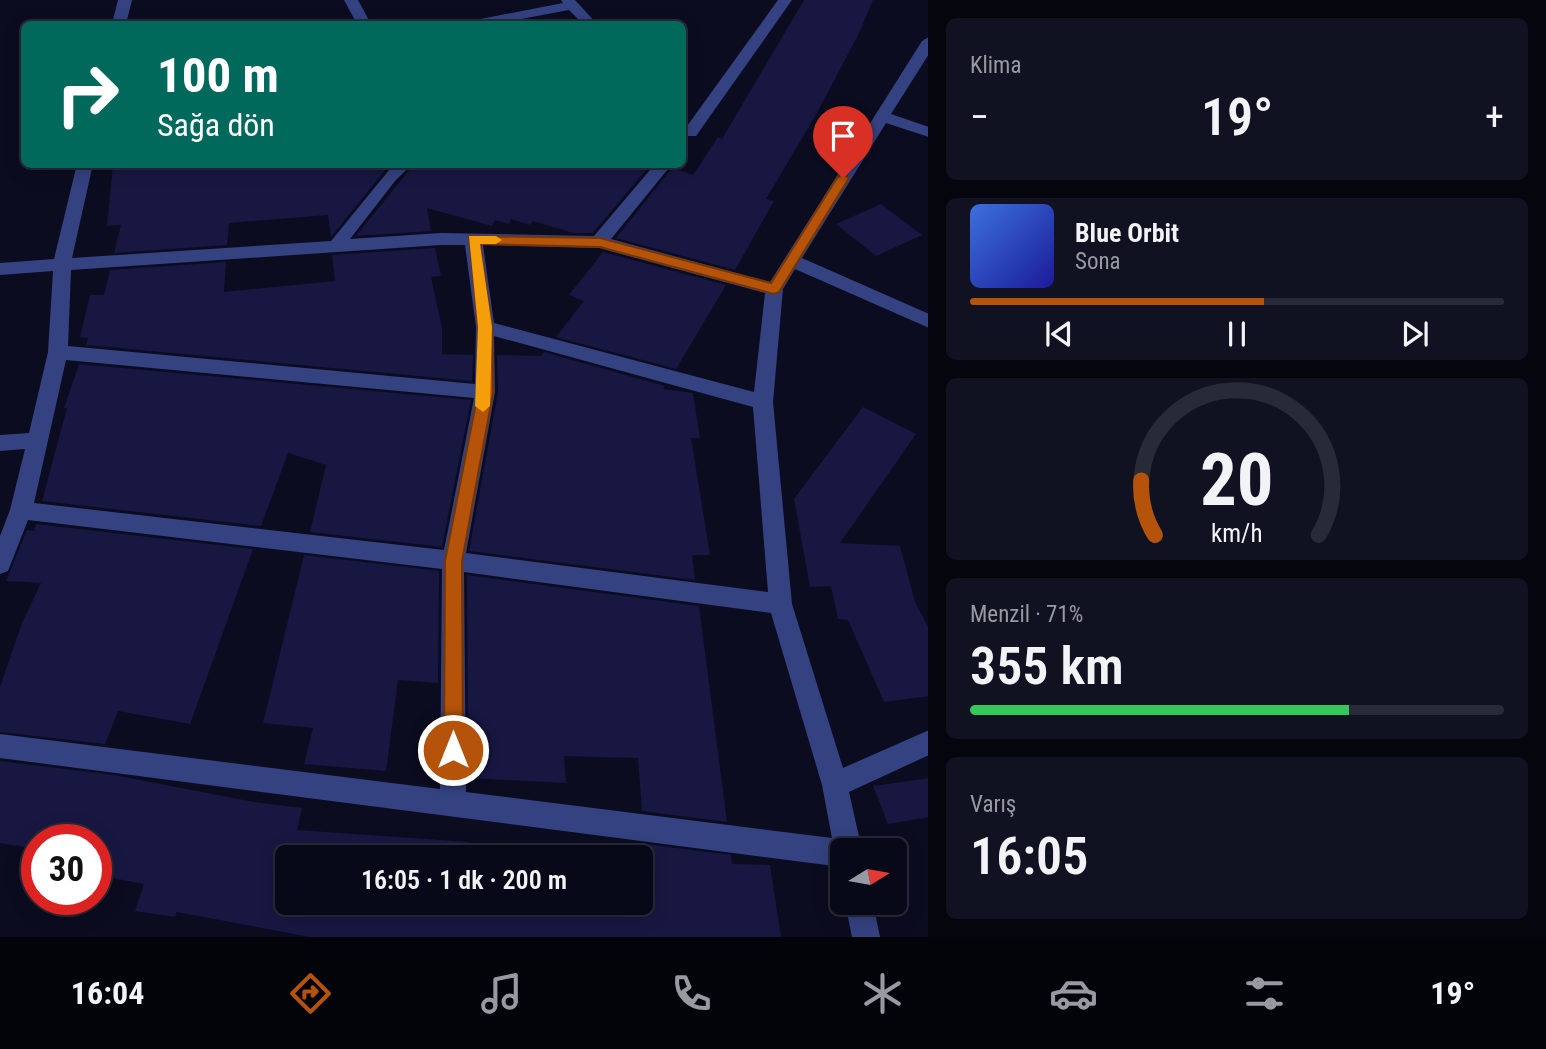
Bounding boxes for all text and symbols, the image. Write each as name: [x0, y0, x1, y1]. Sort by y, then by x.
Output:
text: 100 m: [157, 47, 279, 104]
icon: right: [42, 49, 133, 140]
text: Klima: [970, 52, 1021, 79]
text: 19°: [1201, 87, 1273, 148]
text: −: [970, 95, 989, 139]
text: +: [1485, 95, 1504, 139]
text: Sağa dön: [157, 106, 275, 144]
pin: [813, 106, 873, 178]
icon: arrive: [824, 117, 862, 155]
text: Blue Orbit: [1075, 218, 1179, 248]
text: Sona: [1075, 248, 1121, 275]
icon: previous: [1040, 315, 1078, 353]
icon: pause: [1218, 315, 1256, 353]
icon: next: [1396, 315, 1434, 353]
text: 20: [1200, 437, 1274, 523]
text: km/h: [1211, 518, 1263, 547]
text: Menzil · 71%: [970, 601, 1083, 628]
text: 355 km: [970, 636, 1124, 697]
position arrow: [416, 713, 490, 787]
text: Varış: [970, 791, 1016, 818]
speed limit sign: 30: [21, 824, 112, 915]
text: 16:05: [970, 826, 1088, 887]
north arrow: [830, 838, 906, 915]
map controls: [830, 838, 907, 915]
text: 16:05 · 1 dk · 200 m: [361, 865, 567, 895]
icon: directions: [286, 969, 335, 1018]
icon: music: [477, 969, 526, 1018]
icon: phone: [667, 969, 716, 1018]
icon: climate: [858, 969, 907, 1018]
icon: car: [1049, 969, 1098, 1018]
icon: filters: [1240, 969, 1289, 1018]
text: 16:04: [71, 974, 144, 1012]
text: 19°: [1430, 974, 1475, 1012]

